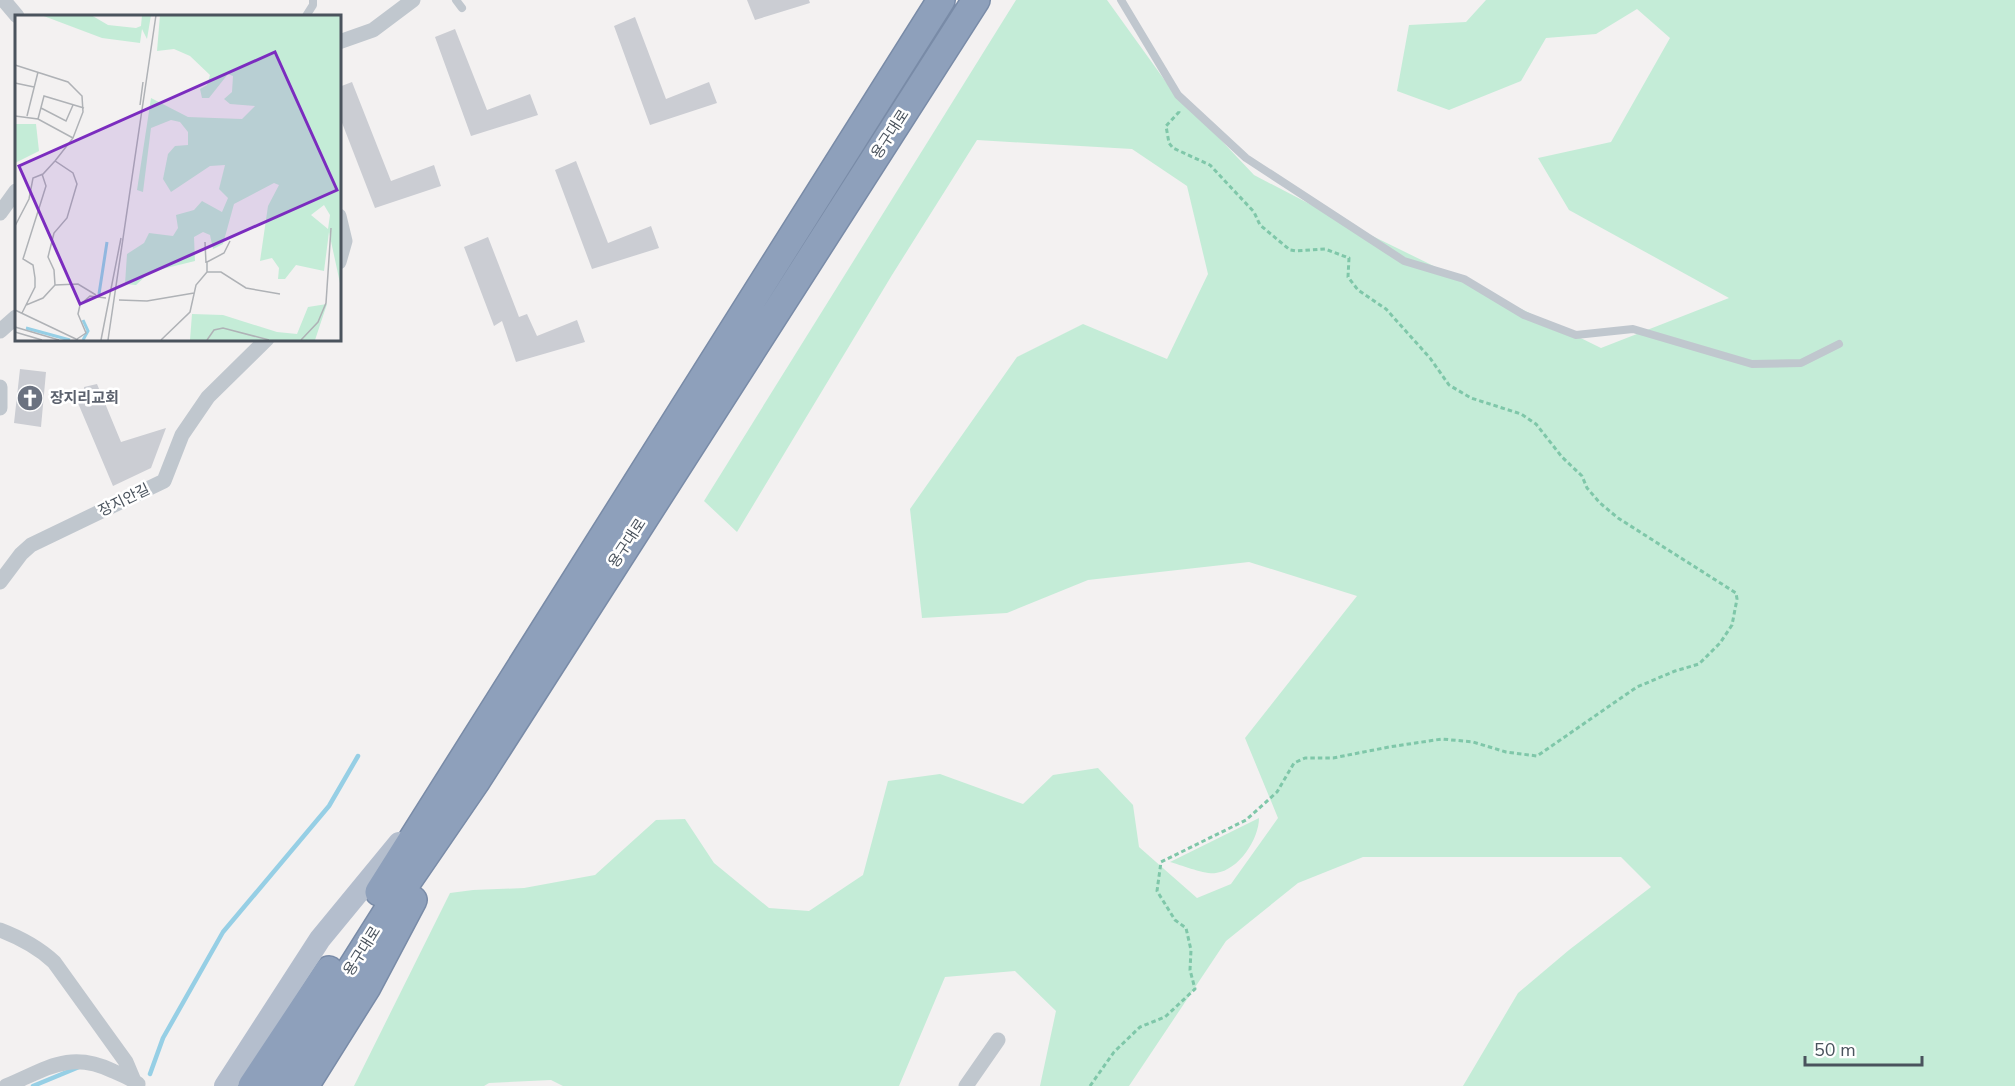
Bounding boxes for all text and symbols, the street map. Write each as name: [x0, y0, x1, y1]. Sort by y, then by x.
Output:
inset map: [15, 15, 340, 340]
street label: 용구대로: [867, 105, 913, 163]
church icon: 장지리교회: [15, 383, 45, 413]
place label: 장지리교회: [50, 388, 119, 408]
street label: 장지안길: [95, 479, 153, 521]
street label: 용구대로: [604, 514, 650, 572]
street label: 용구대로: [339, 922, 385, 980]
scale bar: [1805, 1029, 1922, 1067]
text: 50 m: [1814, 1038, 1856, 1062]

